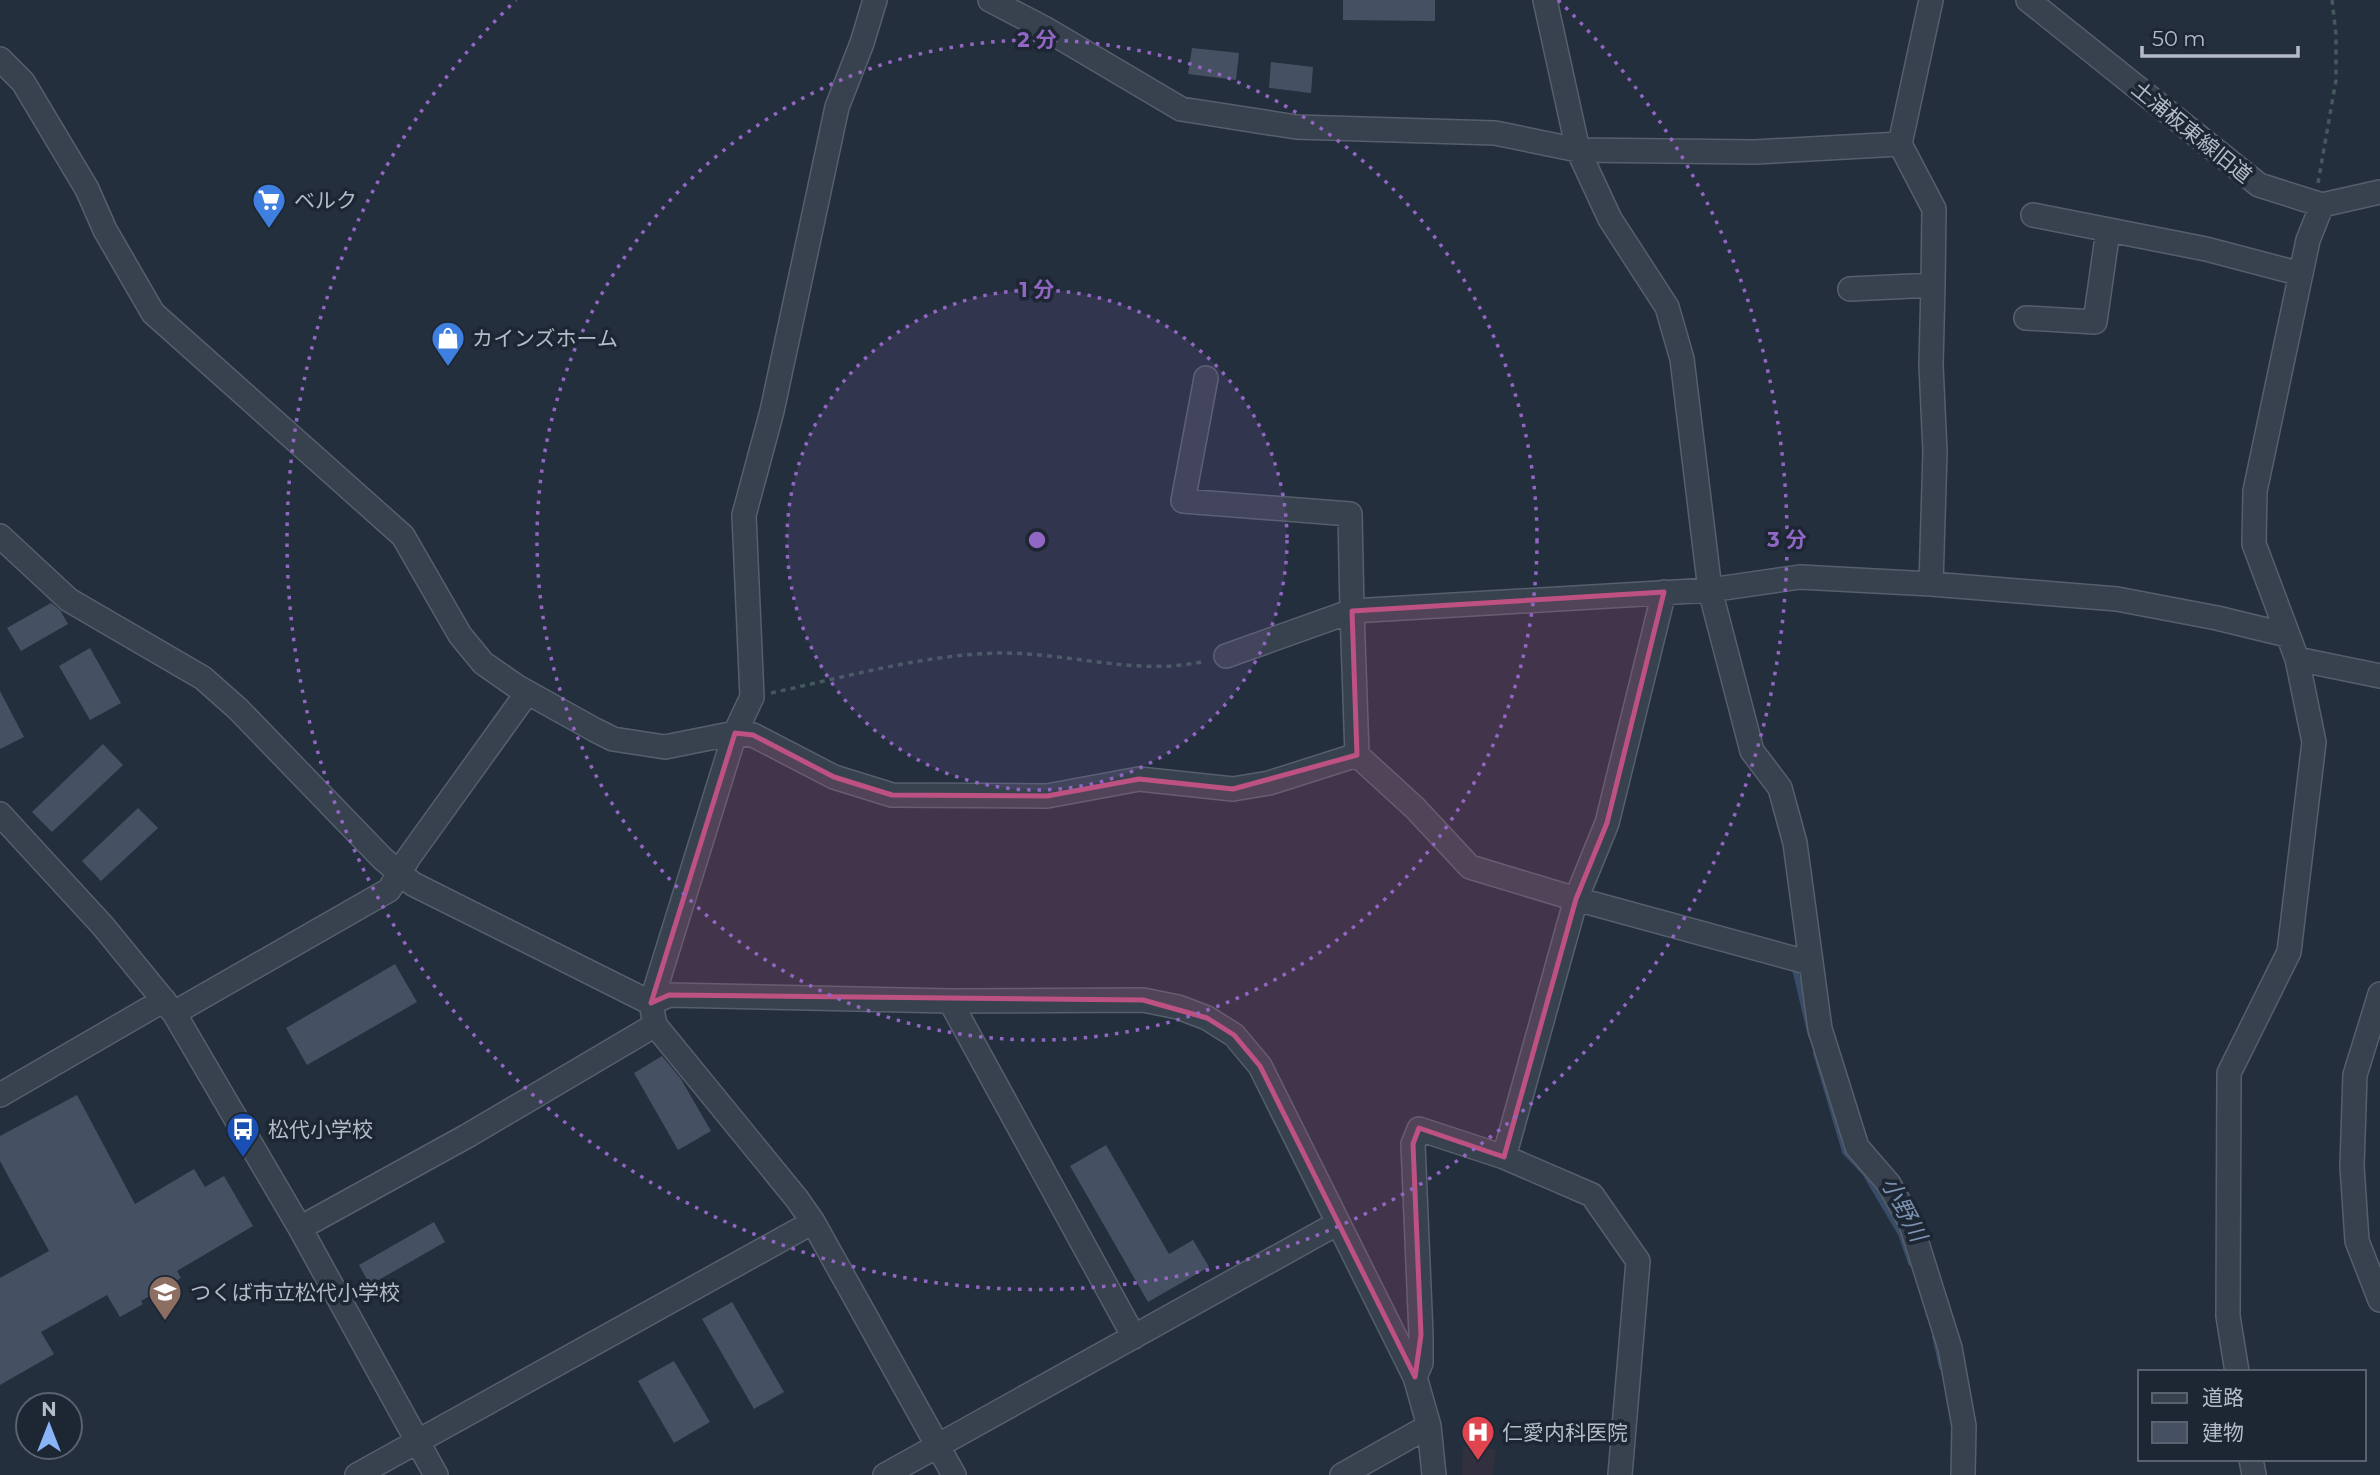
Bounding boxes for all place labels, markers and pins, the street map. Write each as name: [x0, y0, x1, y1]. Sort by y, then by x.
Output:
supermarket icon: ベルク: [250, 181, 288, 230]
place label: ベルク: [294, 188, 357, 213]
shop icon: カインズホーム: [429, 319, 467, 368]
place label: カインズホーム: [472, 326, 618, 351]
centre of rings: [1025, 528, 1049, 552]
bus stop icon: 松代小学校: [224, 1110, 262, 1159]
place label: 松代小学校: [268, 1117, 373, 1142]
school or university icon: つくば市立松代小学校: [146, 1273, 184, 1322]
place label: つくば市立松代小学校: [190, 1280, 400, 1305]
hospital icon: 仁愛内科医院: [1459, 1413, 1497, 1462]
place label: 仁愛内科医院: [1502, 1420, 1628, 1445]

